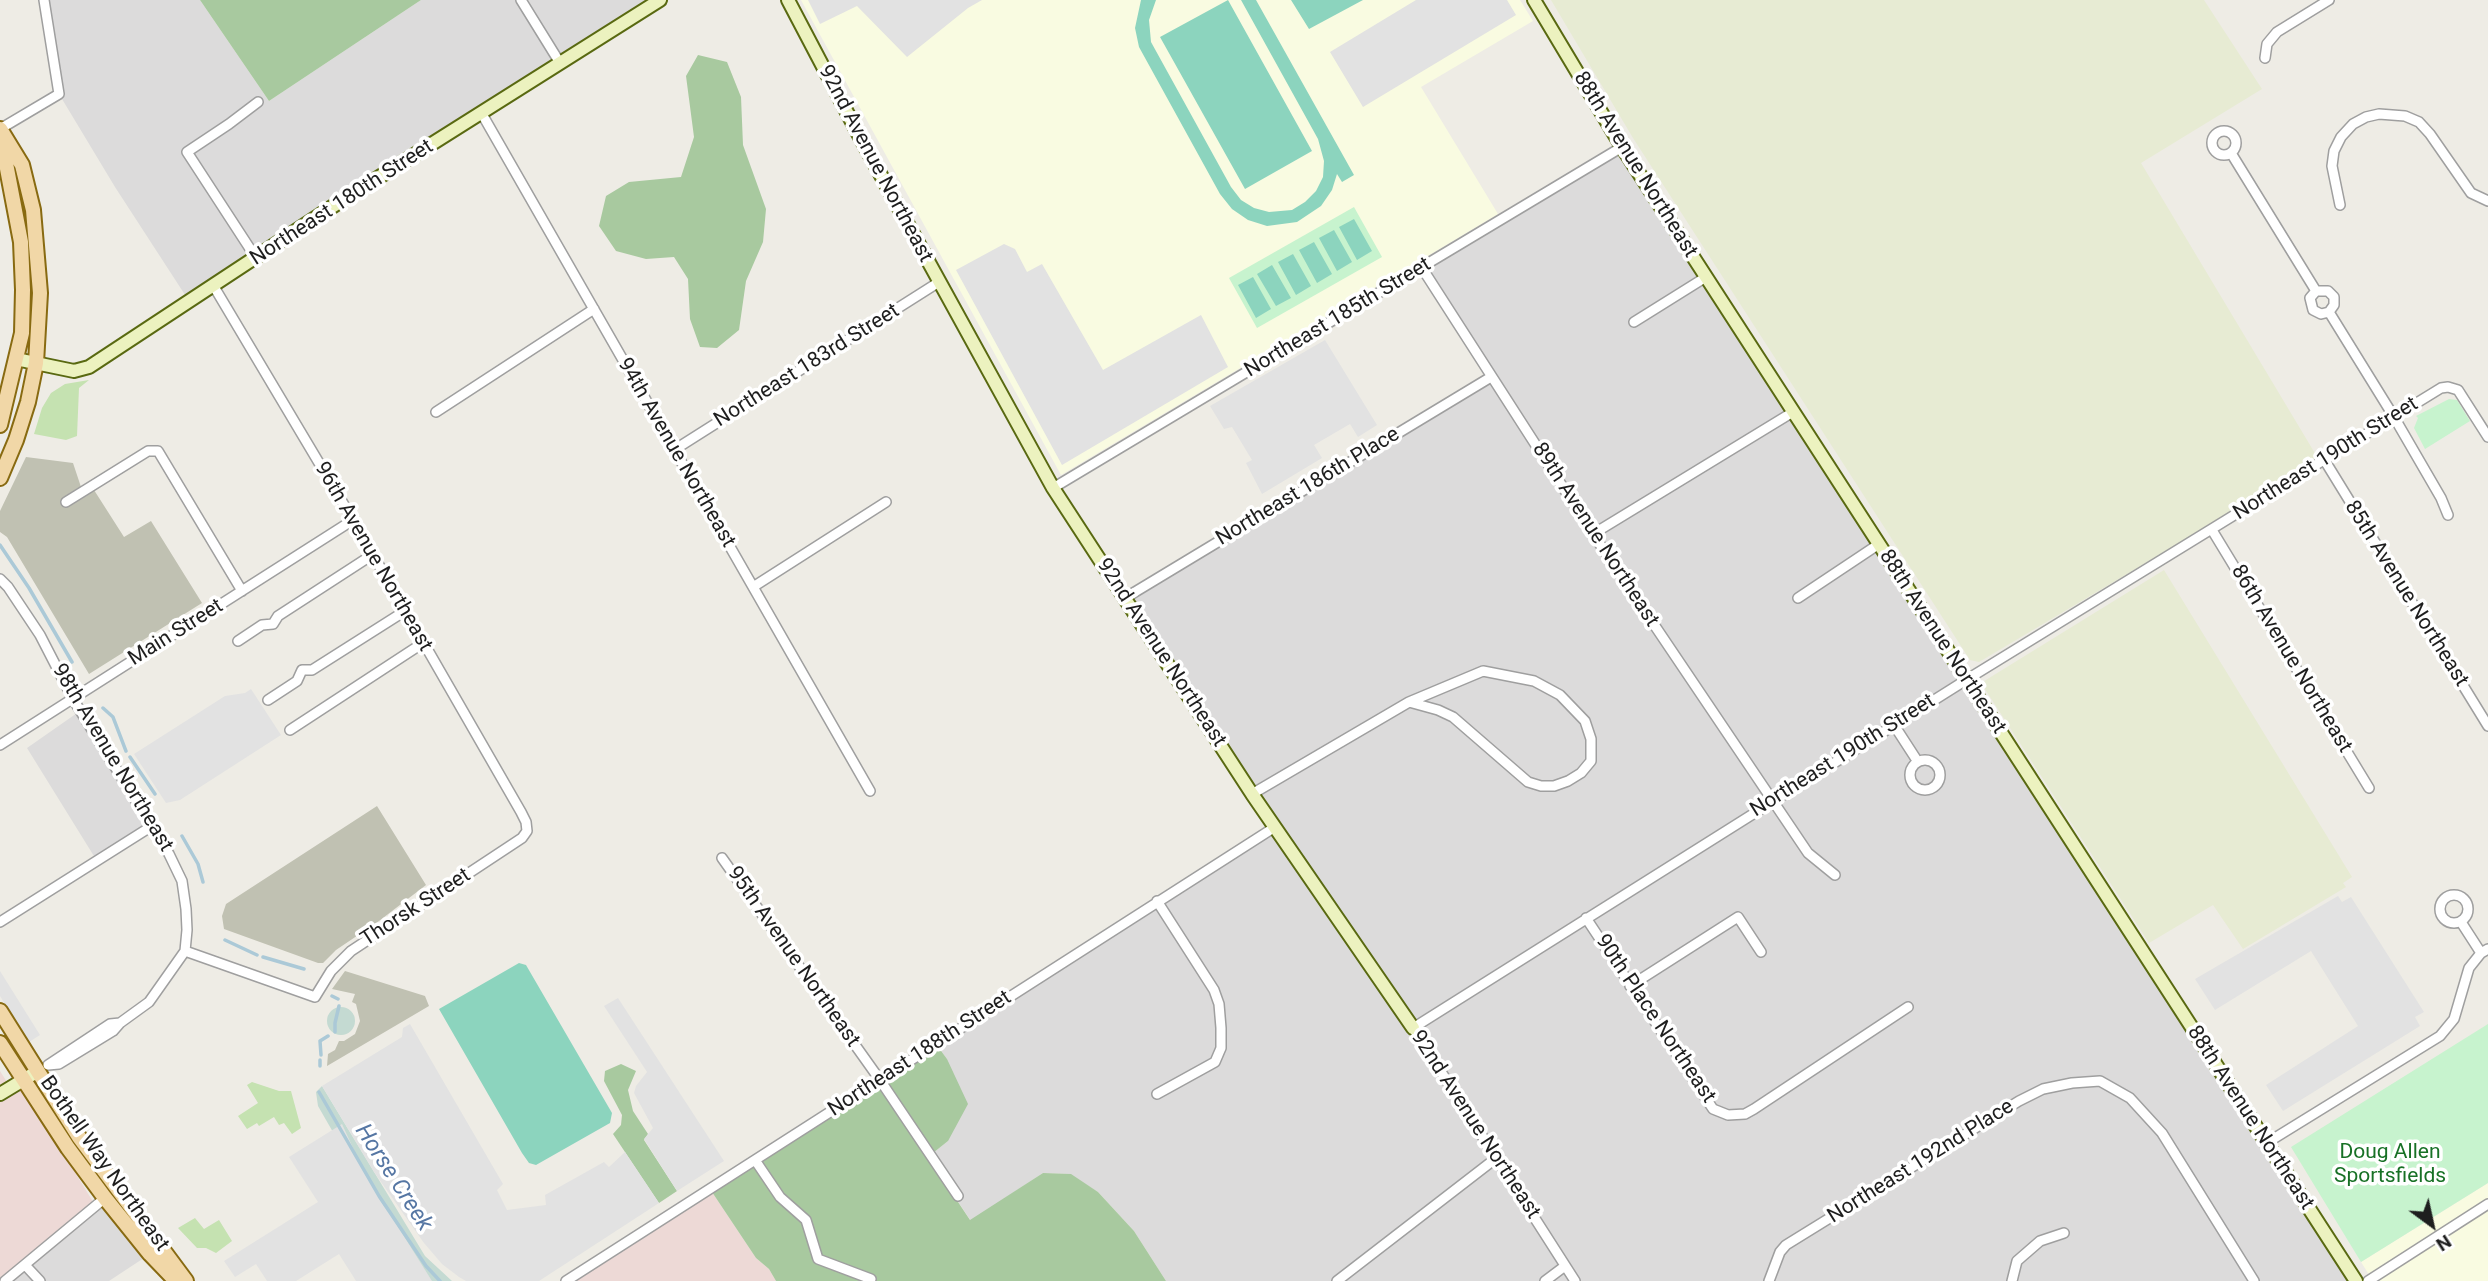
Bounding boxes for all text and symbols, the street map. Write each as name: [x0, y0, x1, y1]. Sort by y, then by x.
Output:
street label: 92nd Avenue Northeast: [812, 61, 938, 267]
street label: 88th Avenue Northeast: [1568, 67, 1702, 263]
street label: Northeast 180th Street: [246, 134, 438, 272]
street label: Northeast 185th Street: [1240, 252, 1436, 384]
street label: Northeast 183rd Street: [710, 299, 904, 433]
street label: 94th Avenue Northeast: [611, 354, 741, 552]
street label: Northeast 190th Street: [2229, 392, 2423, 526]
street label: Northeast 186th Place: [1212, 422, 1404, 552]
street label: 89th Avenue Northeast: [1526, 438, 1664, 632]
street label: 96th Avenue Northeast: [308, 458, 438, 656]
street label: 85th Avenue Northeast: [2339, 496, 2473, 692]
street label: 88th Avenue Northeast: [1873, 545, 2011, 739]
street label: 92nd Avenue Northeast: [1091, 554, 1231, 752]
street label: 86th Avenue Northeast: [2225, 561, 2357, 757]
street label: Main Street: [124, 594, 228, 672]
street label: 98th Avenue Northeast: [46, 660, 178, 856]
street label: Northeast 190th Street: [1746, 689, 1940, 823]
street label: 95th Avenue Northeast: [721, 862, 865, 1052]
street label: Thorsk Street: [357, 863, 475, 953]
street label: 90th Place Northeast: [1589, 930, 1721, 1108]
street label: Northeast 188th Street: [824, 985, 1016, 1123]
street label: 88th Avenue Northeast: [2181, 1021, 2319, 1215]
street label: 92nd Avenue Northeast: [1405, 1026, 1545, 1224]
street label: Bothell Way Northeast: [34, 1072, 174, 1256]
street label: Northeast 192nd Place: [1823, 1094, 2019, 1230]
water label: Horse Creek: [348, 1119, 438, 1237]
park label: Doug Allen Sportsfields: [2334, 1140, 2446, 1190]
north arrow: [2397, 1190, 2467, 1260]
text: N: [2432, 1230, 2456, 1256]

